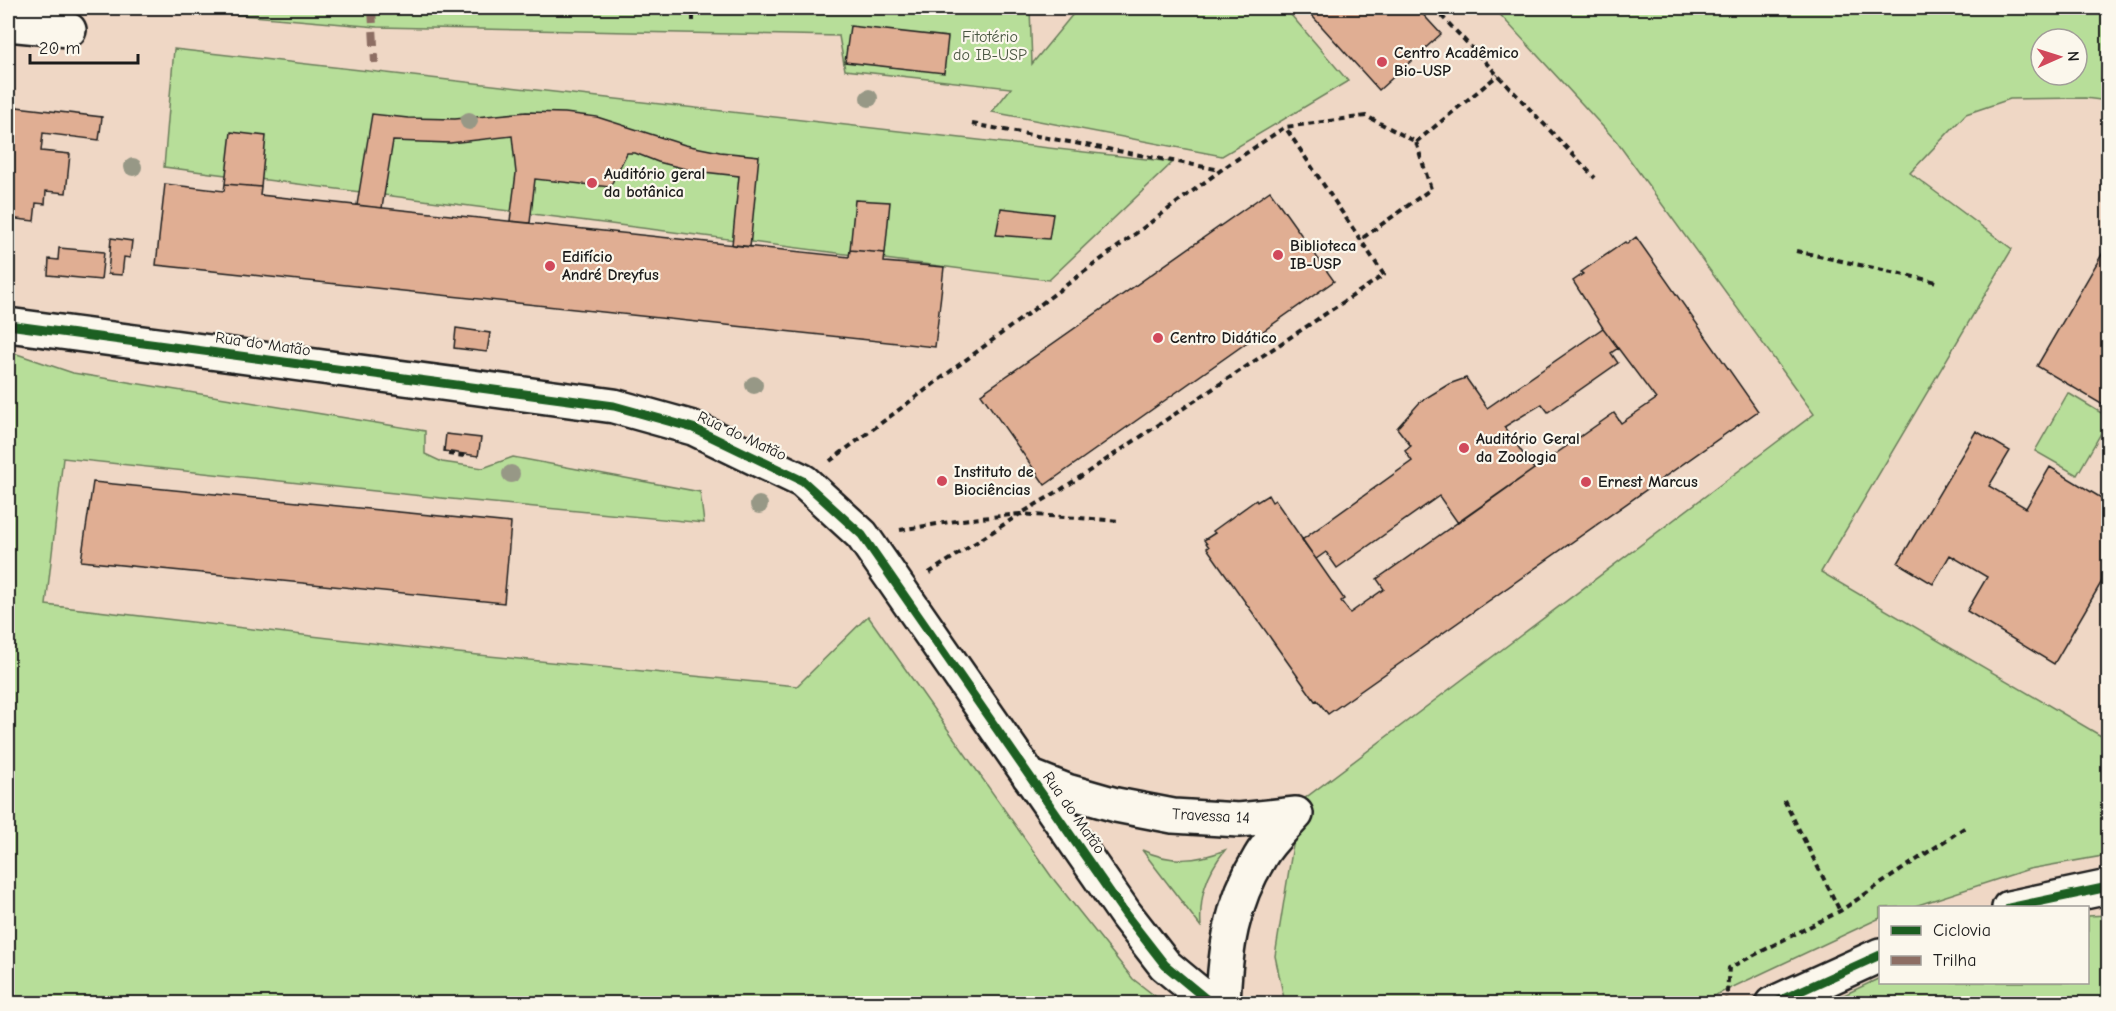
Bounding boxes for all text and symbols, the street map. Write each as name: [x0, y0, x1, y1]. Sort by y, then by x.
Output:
scale bar: [30, 27, 138, 65]
north arrow: [2029, 27, 2089, 87]
park label: Fitotério do IB-USP: [953, 28, 1027, 64]
text: 20 m: [39, 38, 80, 59]
place label: Centro Acadêmico Bio-USP: [1394, 44, 1519, 80]
text: N: [2064, 51, 2082, 62]
marker: Centro Acadêmico Bio-USP: [1375, 55, 1389, 69]
place label: Auditório geral da botânica: [604, 165, 705, 201]
marker: Auditório geral da botânica: [585, 176, 599, 190]
place label: Biblioteca IB-USP: [1290, 237, 1356, 273]
place label: Edifício André Dreyfus: [562, 248, 659, 284]
marker: Biblioteca IB-USP: [1271, 248, 1285, 262]
marker: Edifício André Dreyfus: [543, 259, 557, 273]
street label: Rua do Matão: [214, 328, 312, 360]
place label: Centro Didático: [1170, 329, 1277, 347]
marker: Centro Didático: [1151, 331, 1165, 345]
street label: Rua do Matão: [695, 408, 789, 464]
place label: Auditório Geral da Zoologia: [1476, 430, 1580, 466]
marker: Auditório Geral da Zoologia: [1457, 441, 1471, 455]
place label: Instituto de Biociências: [954, 463, 1034, 499]
place label: Ernest Marcus: [1598, 473, 1698, 491]
marker: Instituto de Biociências: [935, 474, 949, 488]
marker: Ernest Marcus: [1579, 475, 1593, 489]
street label: Rua do Matão: [1039, 768, 1109, 858]
street label: Travessa 14: [1172, 805, 1250, 827]
legend: [1879, 906, 2089, 984]
text: Ciclovia: [1933, 920, 1991, 941]
text: Trilha: [1933, 950, 1977, 971]

